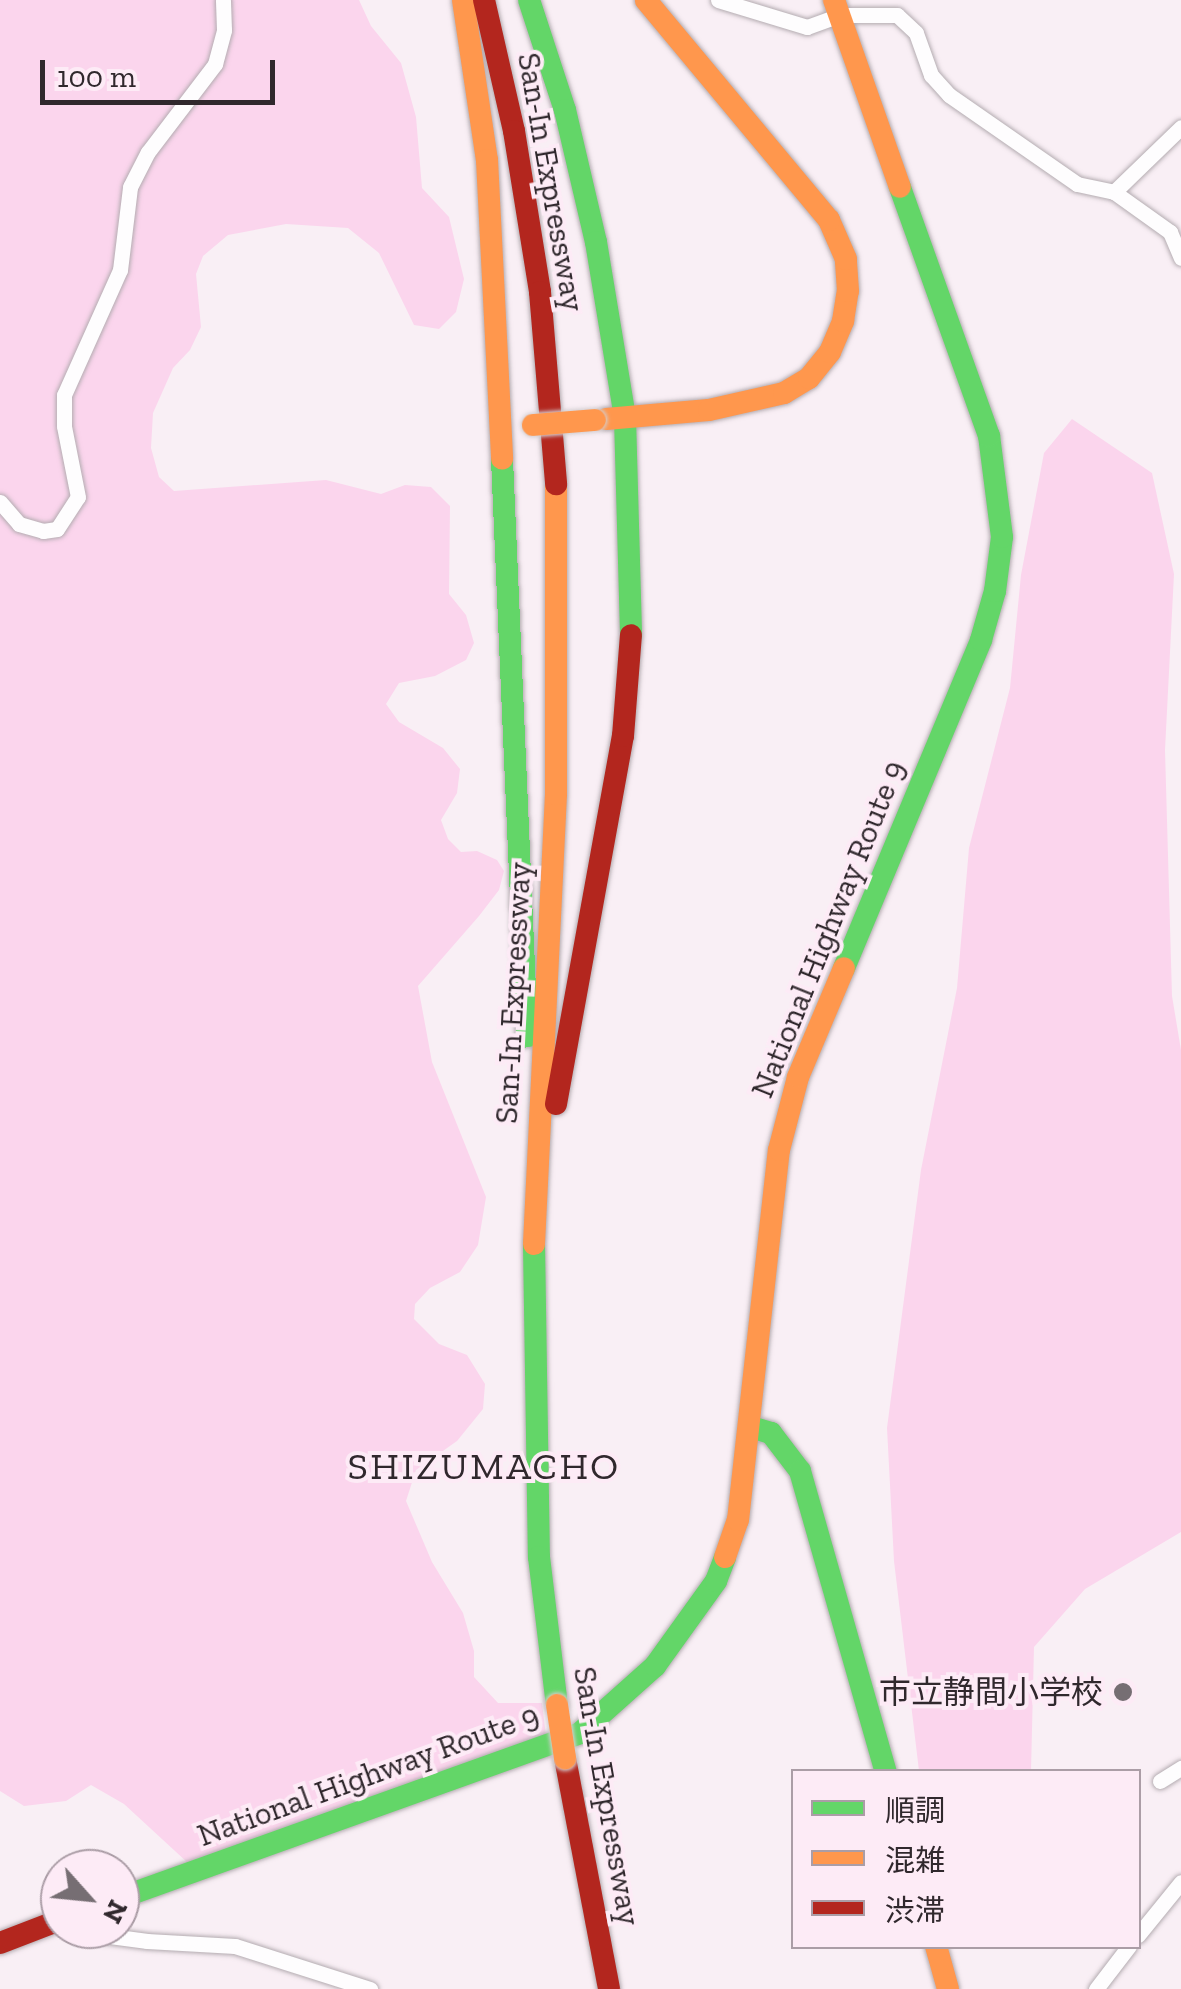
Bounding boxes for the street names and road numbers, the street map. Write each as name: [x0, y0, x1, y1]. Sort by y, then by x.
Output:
street label: San-In Expressway: [509, 50, 593, 314]
street label: National Highway Route 9: [743, 754, 913, 1104]
street label: San-In Expressway: [487, 861, 539, 1125]
street label: San-In Expressway: [565, 1664, 649, 1928]
street label: National Highway Route 9: [192, 1695, 544, 1855]

